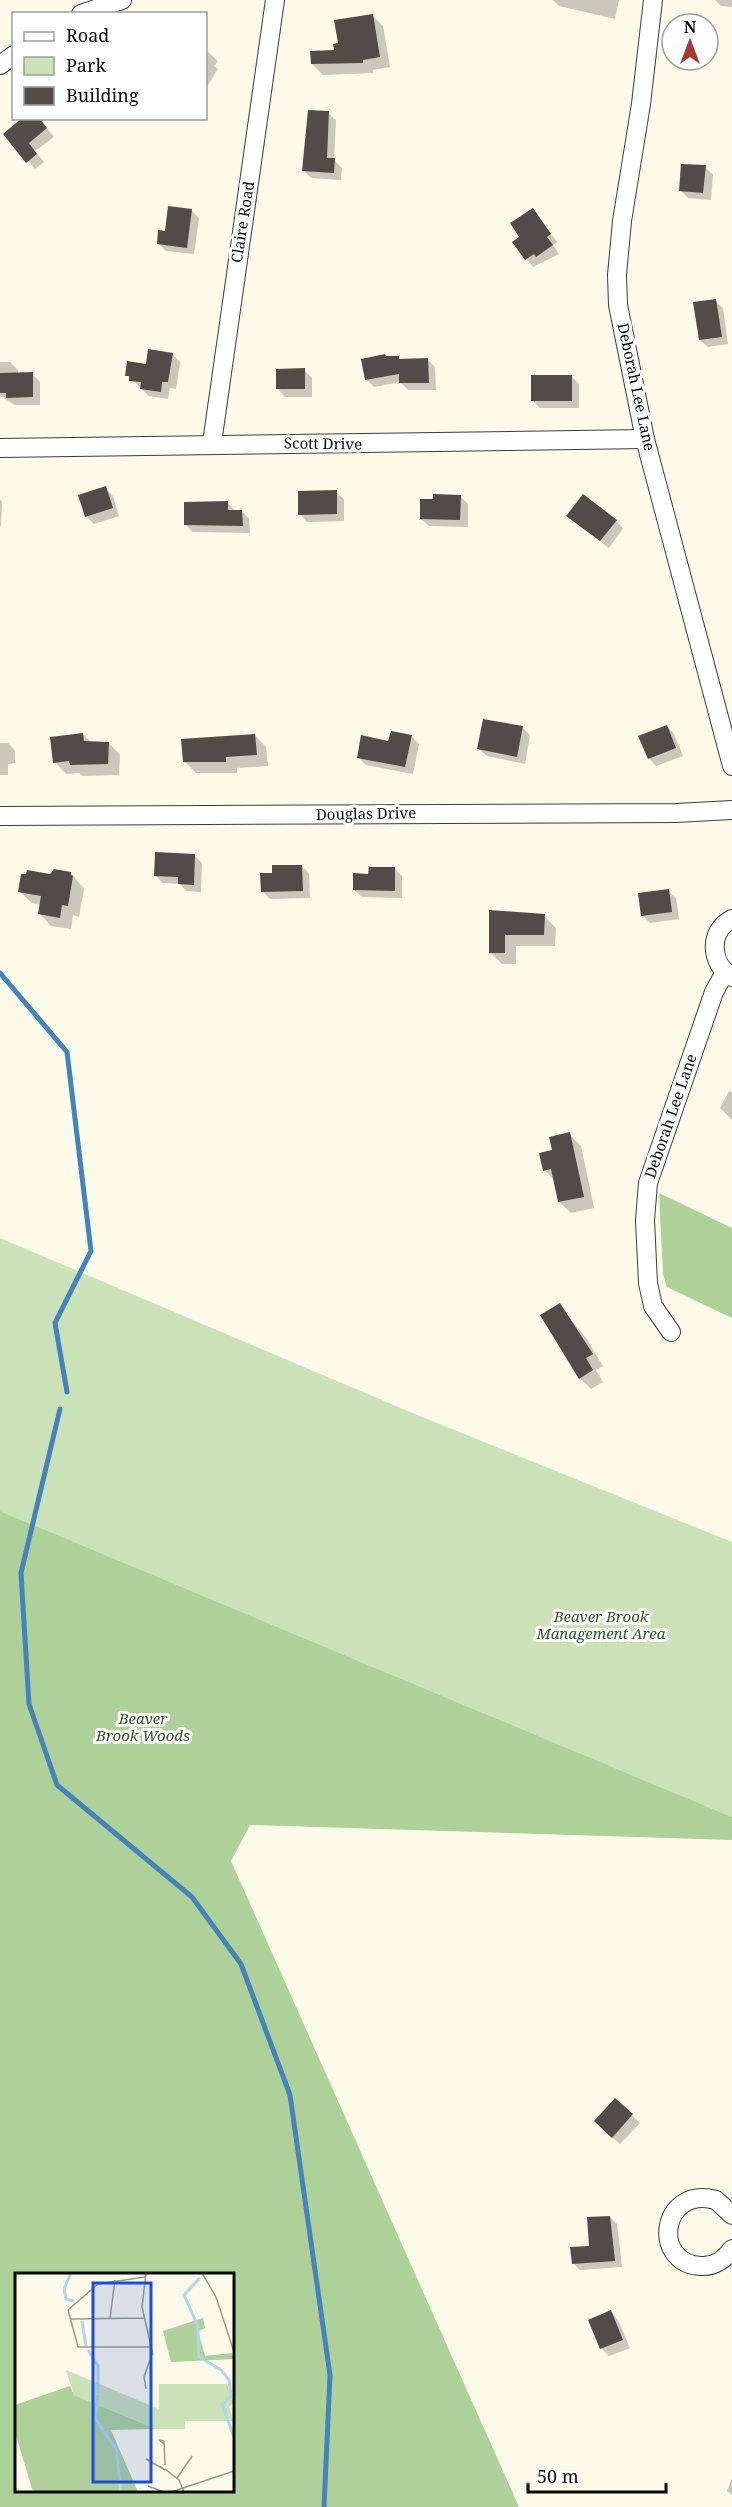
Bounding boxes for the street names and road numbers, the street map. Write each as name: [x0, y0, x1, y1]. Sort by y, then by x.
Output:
street label: Claire Road: [226, 180, 258, 264]
street label: Deborah Lee Lane: [614, 321, 660, 453]
street label: Scott Drive: [284, 432, 362, 454]
street label: Douglas Drive: [316, 802, 416, 824]
street label: Deborah Lee Lane: [639, 1051, 701, 1180]

